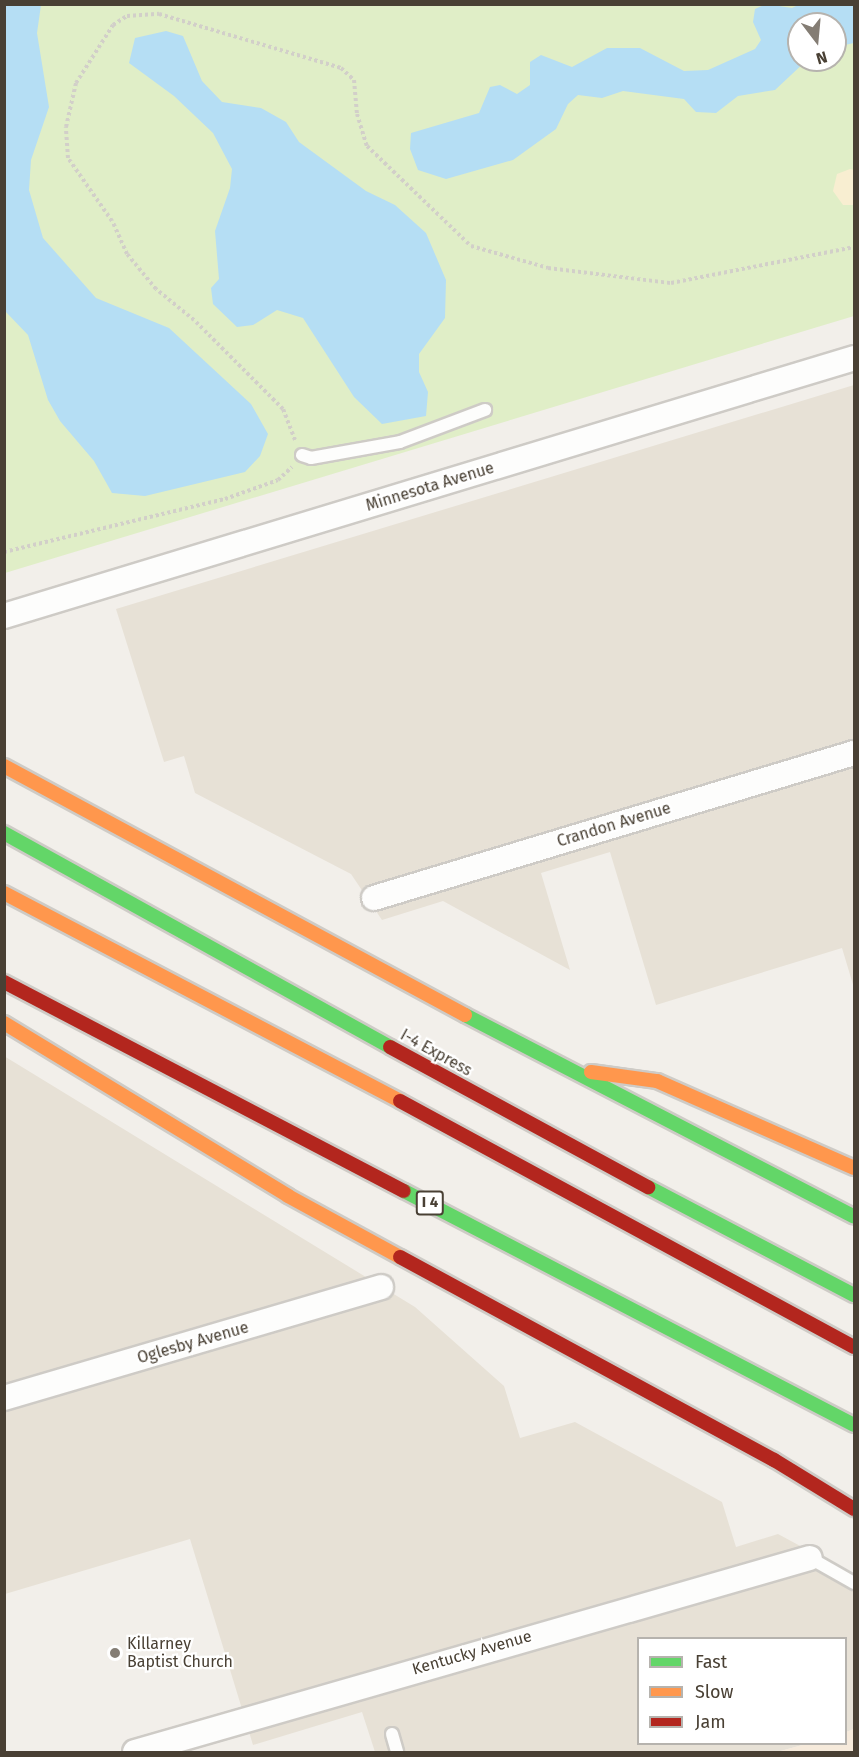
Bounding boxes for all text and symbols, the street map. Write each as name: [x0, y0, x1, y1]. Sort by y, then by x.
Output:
north arrow: [787, 12, 847, 72]
text: N: [814, 47, 829, 68]
street label: Minnesota Avenue: [364, 458, 496, 516]
street label: Crandon Avenue: [555, 799, 673, 851]
street label: I-4 Express: [397, 1026, 475, 1080]
road number: I 4: [415, 1191, 445, 1215]
street label: Oglesby Avenue: [135, 1318, 251, 1368]
street label: Kentucky Avenue: [410, 1627, 534, 1679]
place label: Killarney Baptist Church: [127, 1634, 233, 1672]
legend: [637, 1637, 847, 1745]
marker: Killarney Baptist Church: [108, 1646, 122, 1660]
text: Fast: [695, 1651, 727, 1673]
text: Slow: [695, 1681, 733, 1703]
text: Jam: [695, 1711, 726, 1733]

